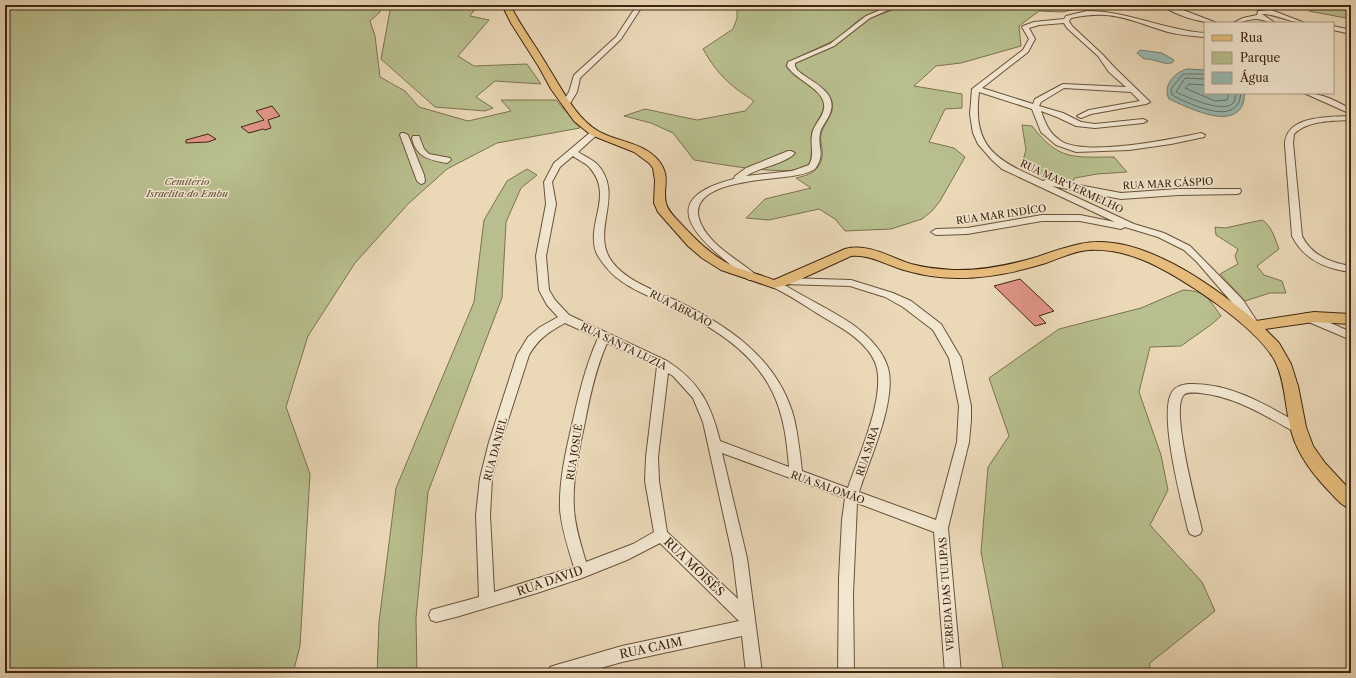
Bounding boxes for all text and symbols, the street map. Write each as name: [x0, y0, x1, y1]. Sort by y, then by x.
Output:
legend: [1204, 22, 1334, 94]
text: Rua: [1240, 30, 1263, 45]
text: Parque: [1240, 50, 1281, 65]
text: Água: [1239, 69, 1270, 85]
street label: RUA MAR VERMELHO: [1018, 157, 1126, 216]
park label: Cemitério Israelita do Embu: [145, 175, 228, 200]
street label: RUA MAR CÁSPIO: [1122, 175, 1214, 192]
street label: RUA MAR INDÍCO: [955, 202, 1047, 227]
street label: RUA ABRAÃO: [647, 287, 714, 330]
street label: RUA SANTA LUZIA: [579, 320, 670, 373]
street label: RUA DANIEL: [481, 416, 510, 482]
street label: RUA JOSUÉ: [564, 423, 585, 481]
street label: RUA SARA: [853, 424, 882, 478]
street label: RUA SALOMÃO: [789, 468, 867, 507]
street label: RUA MOISÉS: [661, 533, 728, 599]
street label: VEREDA DAS TULIPAS: [936, 536, 957, 652]
street label: RUA DAVID: [515, 562, 585, 599]
street label: RUA CAIM: [618, 634, 684, 661]

